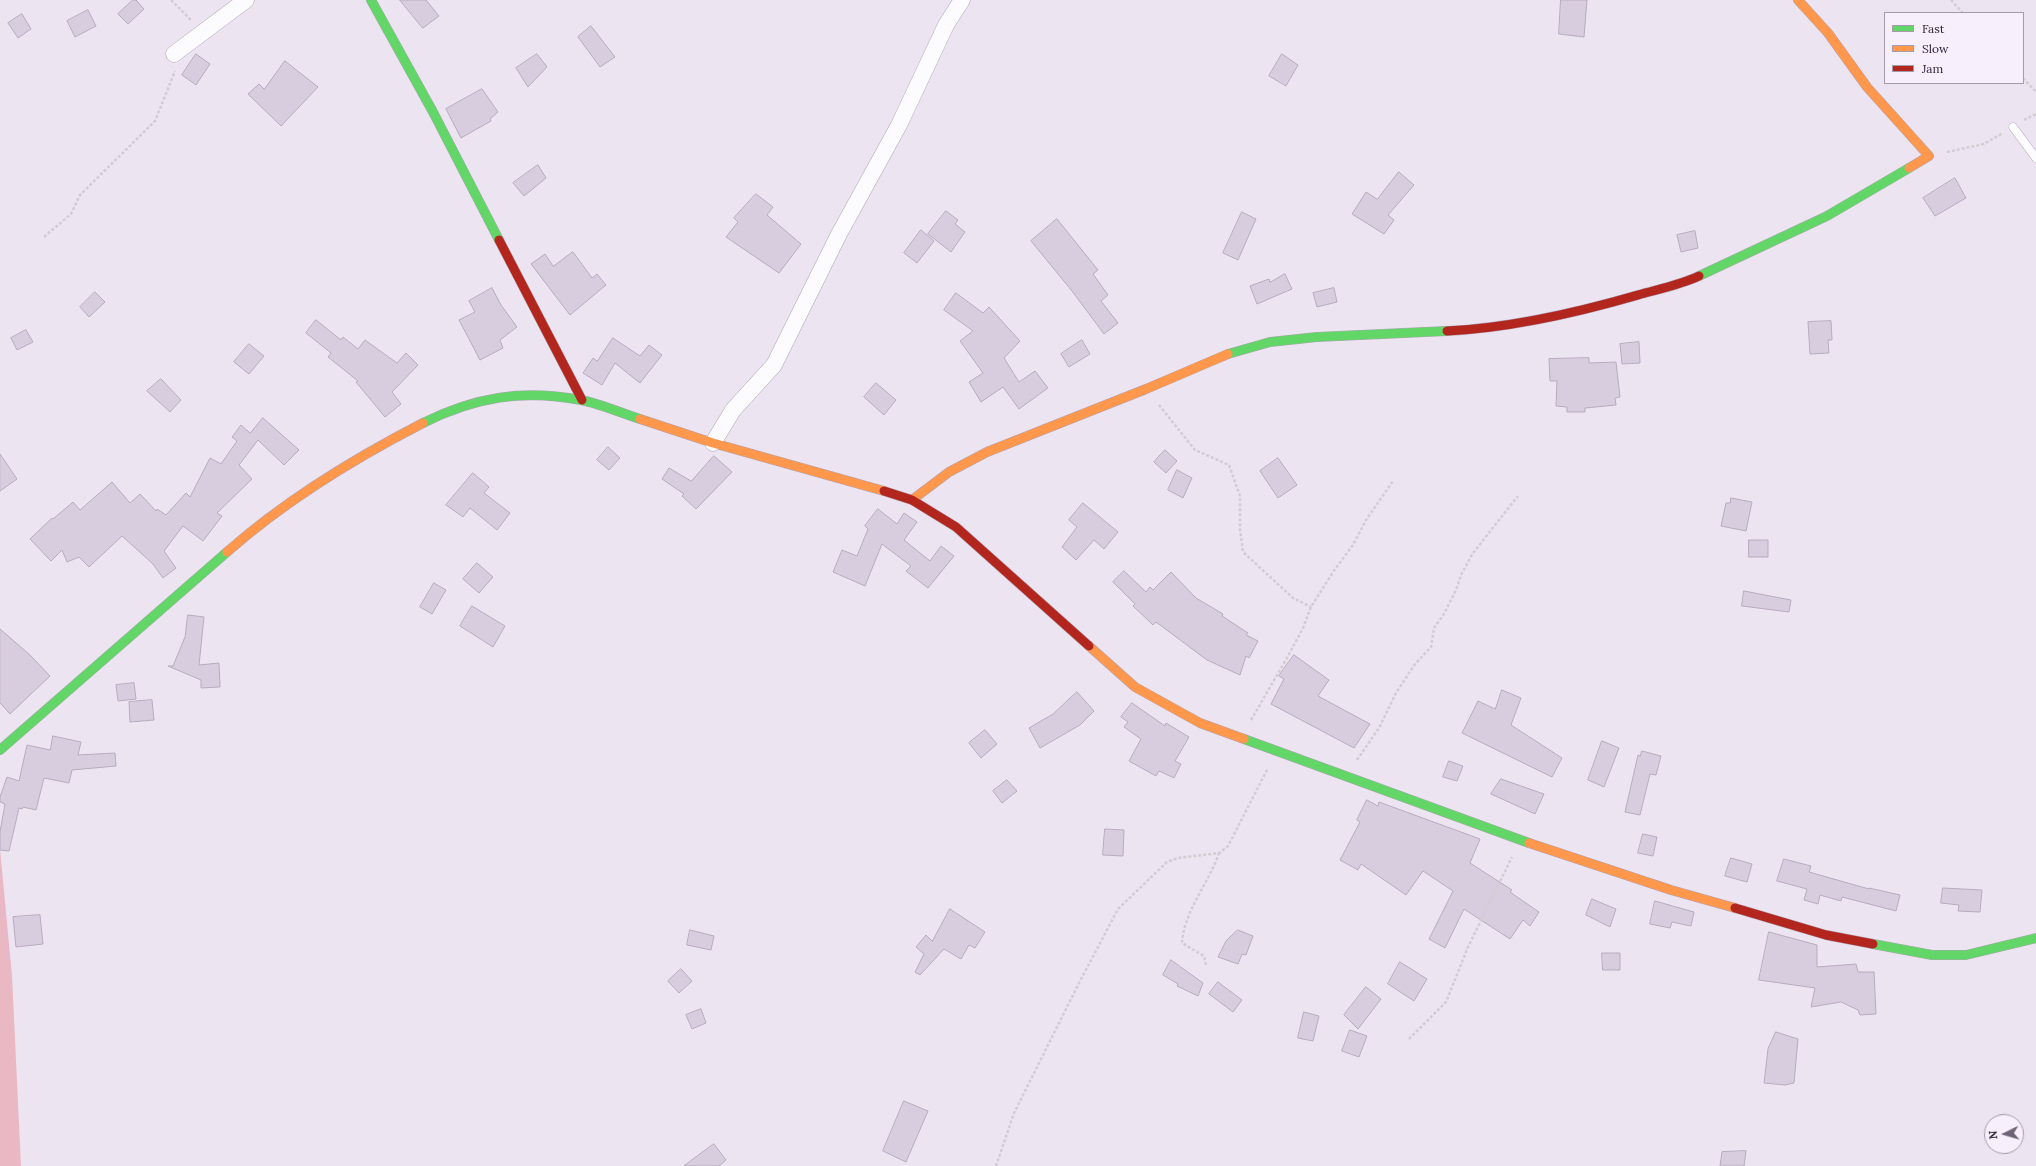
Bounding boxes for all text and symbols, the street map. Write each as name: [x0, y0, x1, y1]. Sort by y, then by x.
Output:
legend: [1884, 12, 2024, 84]
text: Fast: [1922, 21, 1945, 36]
text: Slow: [1922, 41, 1949, 56]
text: Jam: [1922, 61, 1943, 76]
north arrow: [1984, 1114, 2024, 1154]
text: N: [1986, 1130, 2000, 1140]

